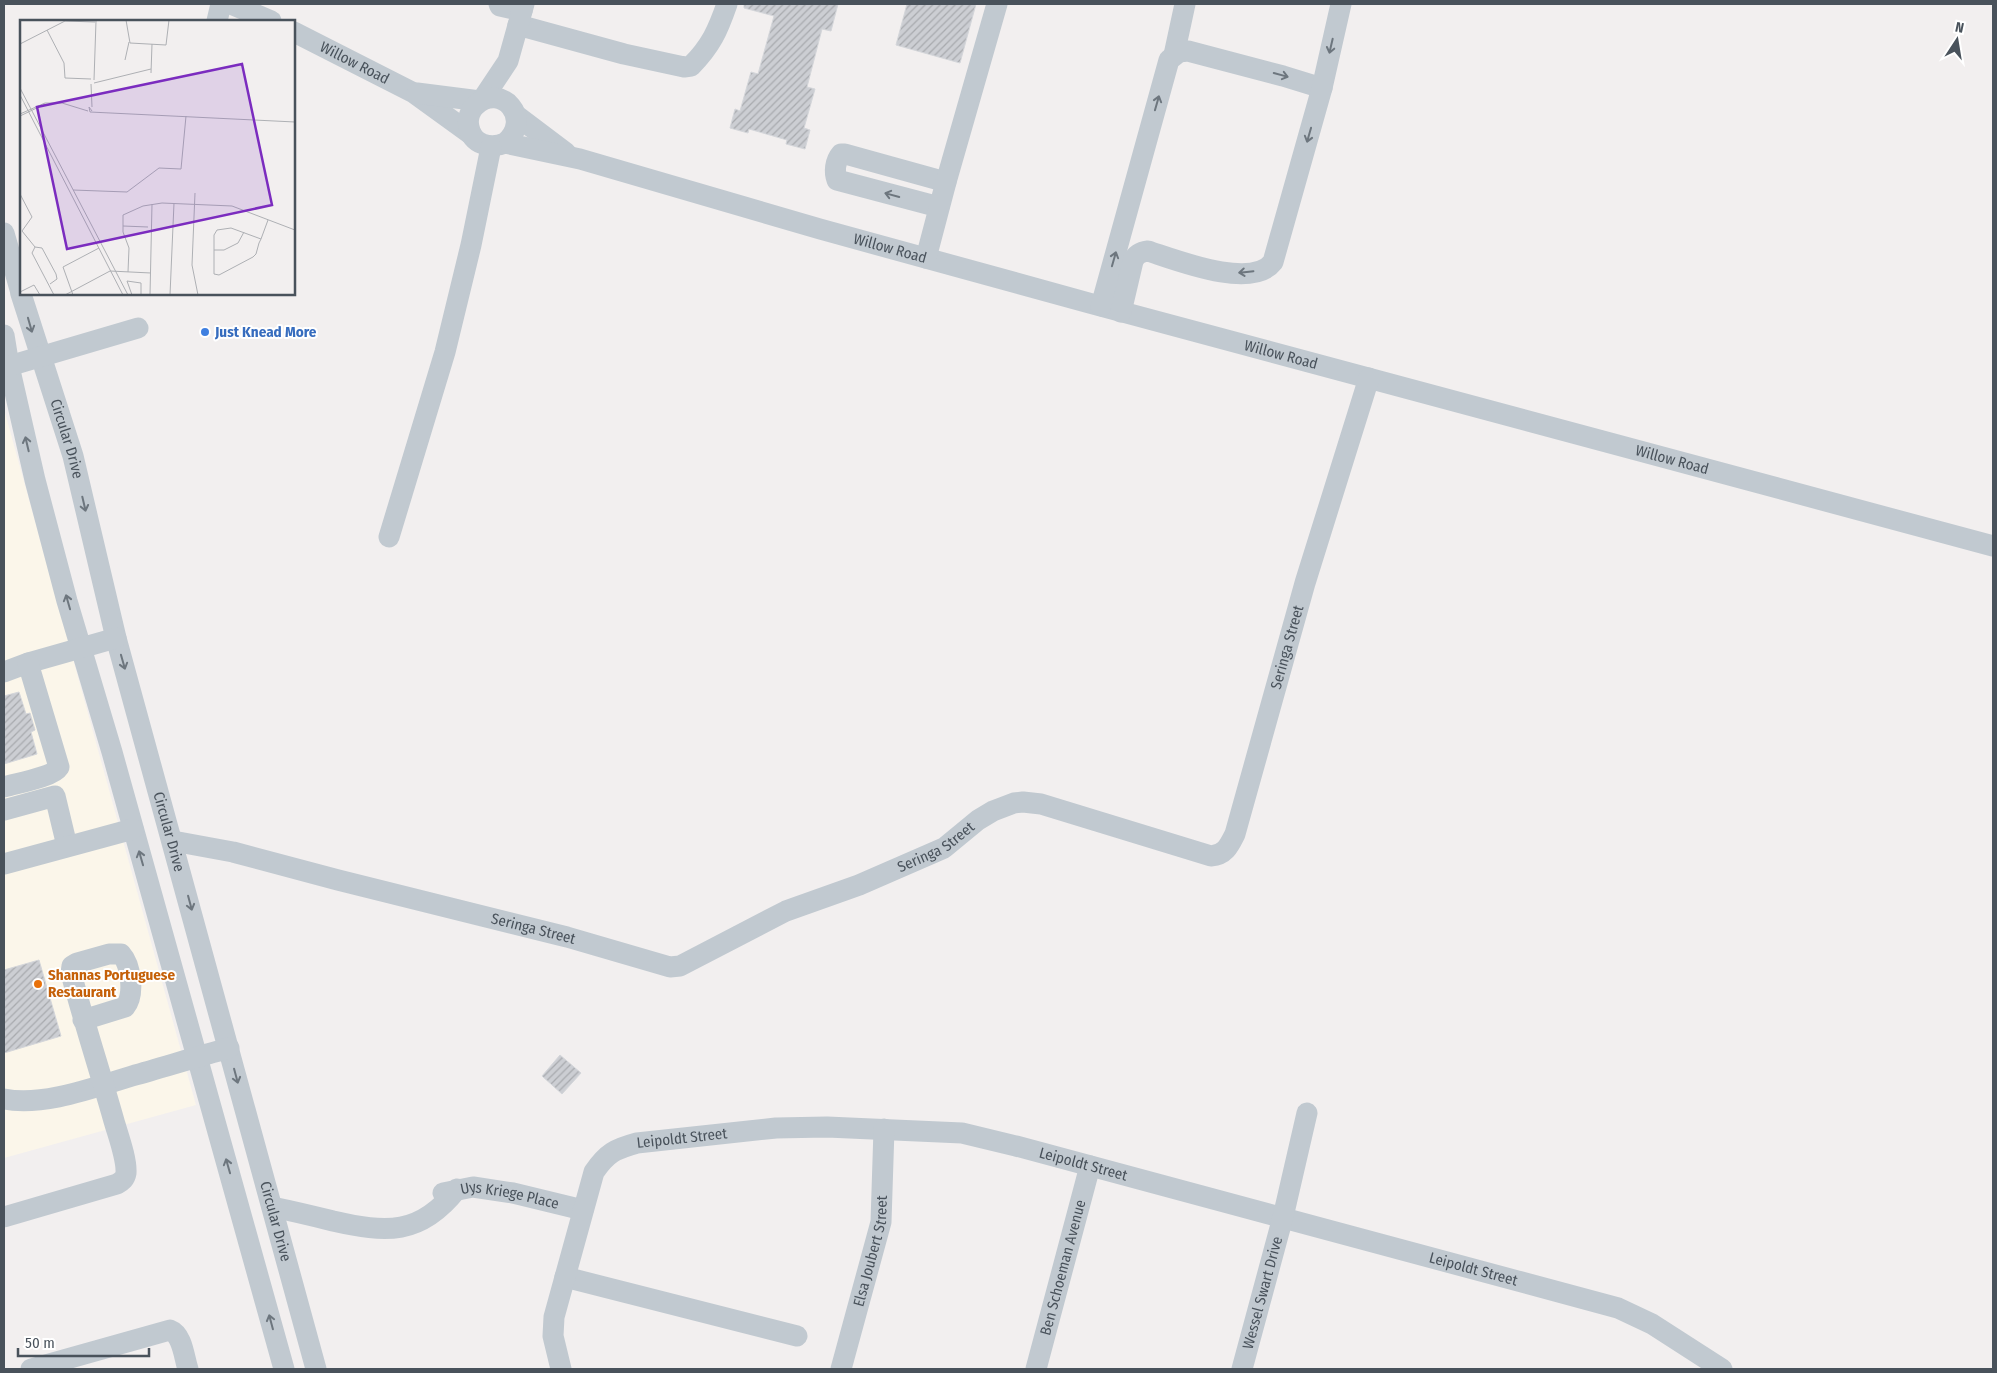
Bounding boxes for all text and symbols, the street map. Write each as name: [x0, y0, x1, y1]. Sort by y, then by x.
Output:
north arrow: [1932, 15, 1982, 65]
text: N: [1954, 19, 1965, 37]
inset map: [20, 20, 295, 295]
one-way arrow: [1326, 37, 1335, 53]
street label: Willow Road: [317, 38, 392, 88]
one-way arrow: [1273, 71, 1289, 80]
one-way arrow: [1153, 95, 1162, 111]
one-way arrow: [1303, 126, 1313, 142]
one-way arrow: [885, 190, 901, 200]
street label: Willow Road: [852, 230, 929, 267]
one-way arrow: [1109, 252, 1119, 268]
one-way arrow: [1238, 267, 1254, 277]
one-way arrow: [26, 316, 36, 332]
place label: Just Knead More: [214, 323, 317, 341]
marker: Just Knead More: [199, 326, 211, 338]
street label: Willow Road: [1242, 336, 1320, 373]
street label: Circular Drive: [46, 397, 87, 480]
one-way arrow: [22, 437, 31, 453]
street label: Willow Road: [1633, 441, 1711, 478]
one-way arrow: [80, 495, 89, 511]
one-way arrow: [62, 594, 72, 610]
street label: Seringa Street: [1267, 603, 1307, 691]
one-way arrow: [119, 653, 128, 669]
street label: Circular Drive: [149, 790, 189, 874]
street label: Seringa Street: [895, 818, 978, 876]
one-way arrow: [135, 850, 145, 866]
one-way arrow: [185, 894, 195, 910]
street label: Seringa Street: [489, 909, 578, 948]
place label: Shannas Portuguese Restaurant: [48, 966, 175, 1001]
marker: Shannas Portuguese Restaurant: [32, 978, 44, 990]
one-way arrow: [232, 1068, 242, 1084]
street label: Leipoldt Street: [636, 1124, 728, 1152]
street label: Leipoldt Street: [1037, 1144, 1129, 1185]
one-way arrow: [223, 1158, 232, 1174]
street label: Uys Kriege Place: [459, 1178, 561, 1213]
street label: Circular Drive: [256, 1179, 295, 1263]
street label: Elsa Joubert Street: [849, 1195, 891, 1309]
street label: Ben Schoeman Avenue: [1036, 1198, 1090, 1337]
street label: Wessel Swart Drive: [1239, 1234, 1286, 1351]
street label: Leipoldt Street: [1427, 1249, 1520, 1290]
one-way arrow: [266, 1315, 276, 1331]
scale bar: [18, 1326, 149, 1358]
text: 50 m: [25, 1334, 55, 1352]

